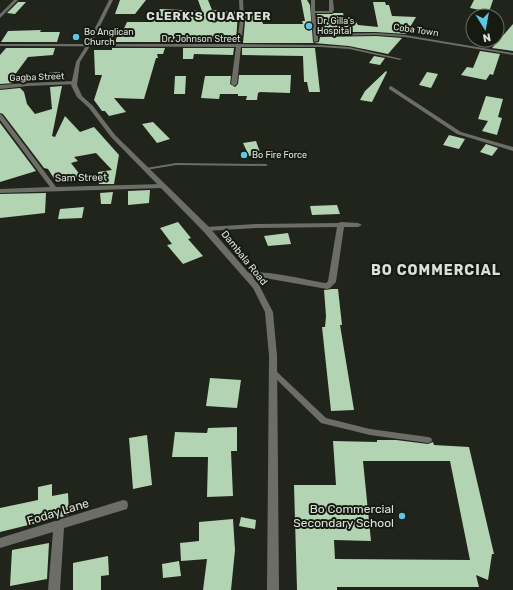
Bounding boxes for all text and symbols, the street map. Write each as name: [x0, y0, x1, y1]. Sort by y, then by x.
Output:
north arrow: [465, 8, 505, 48]
district label: CLERK'S QUARTER: [146, 9, 272, 23]
place label: Dr. Gilla's Hospital: [317, 16, 355, 36]
marker: Dr. Gilla's Hospital: [304, 21, 314, 31]
street label: Coba Town: [393, 22, 439, 38]
place label: Bo Anglican Church: [84, 27, 134, 47]
text: N: [482, 30, 492, 44]
marker: Bo Anglican Church: [71, 32, 81, 42]
street label: Dr. Johnson Street: [162, 34, 241, 44]
street label: Gagba Street: [9, 71, 65, 83]
marker: Bo Fire Force: [239, 150, 249, 160]
place label: Bo Fire Force: [252, 150, 307, 160]
street label: Sam Street: [55, 172, 107, 184]
street label: Dambala Road: [218, 228, 270, 288]
district label: BO COMMERCIAL: [371, 262, 501, 279]
street label: Foday Lane: [25, 496, 91, 528]
place label: Bo Commercial Secondary School: [293, 502, 394, 530]
marker: Bo Commercial Secondary School: [397, 511, 407, 521]

